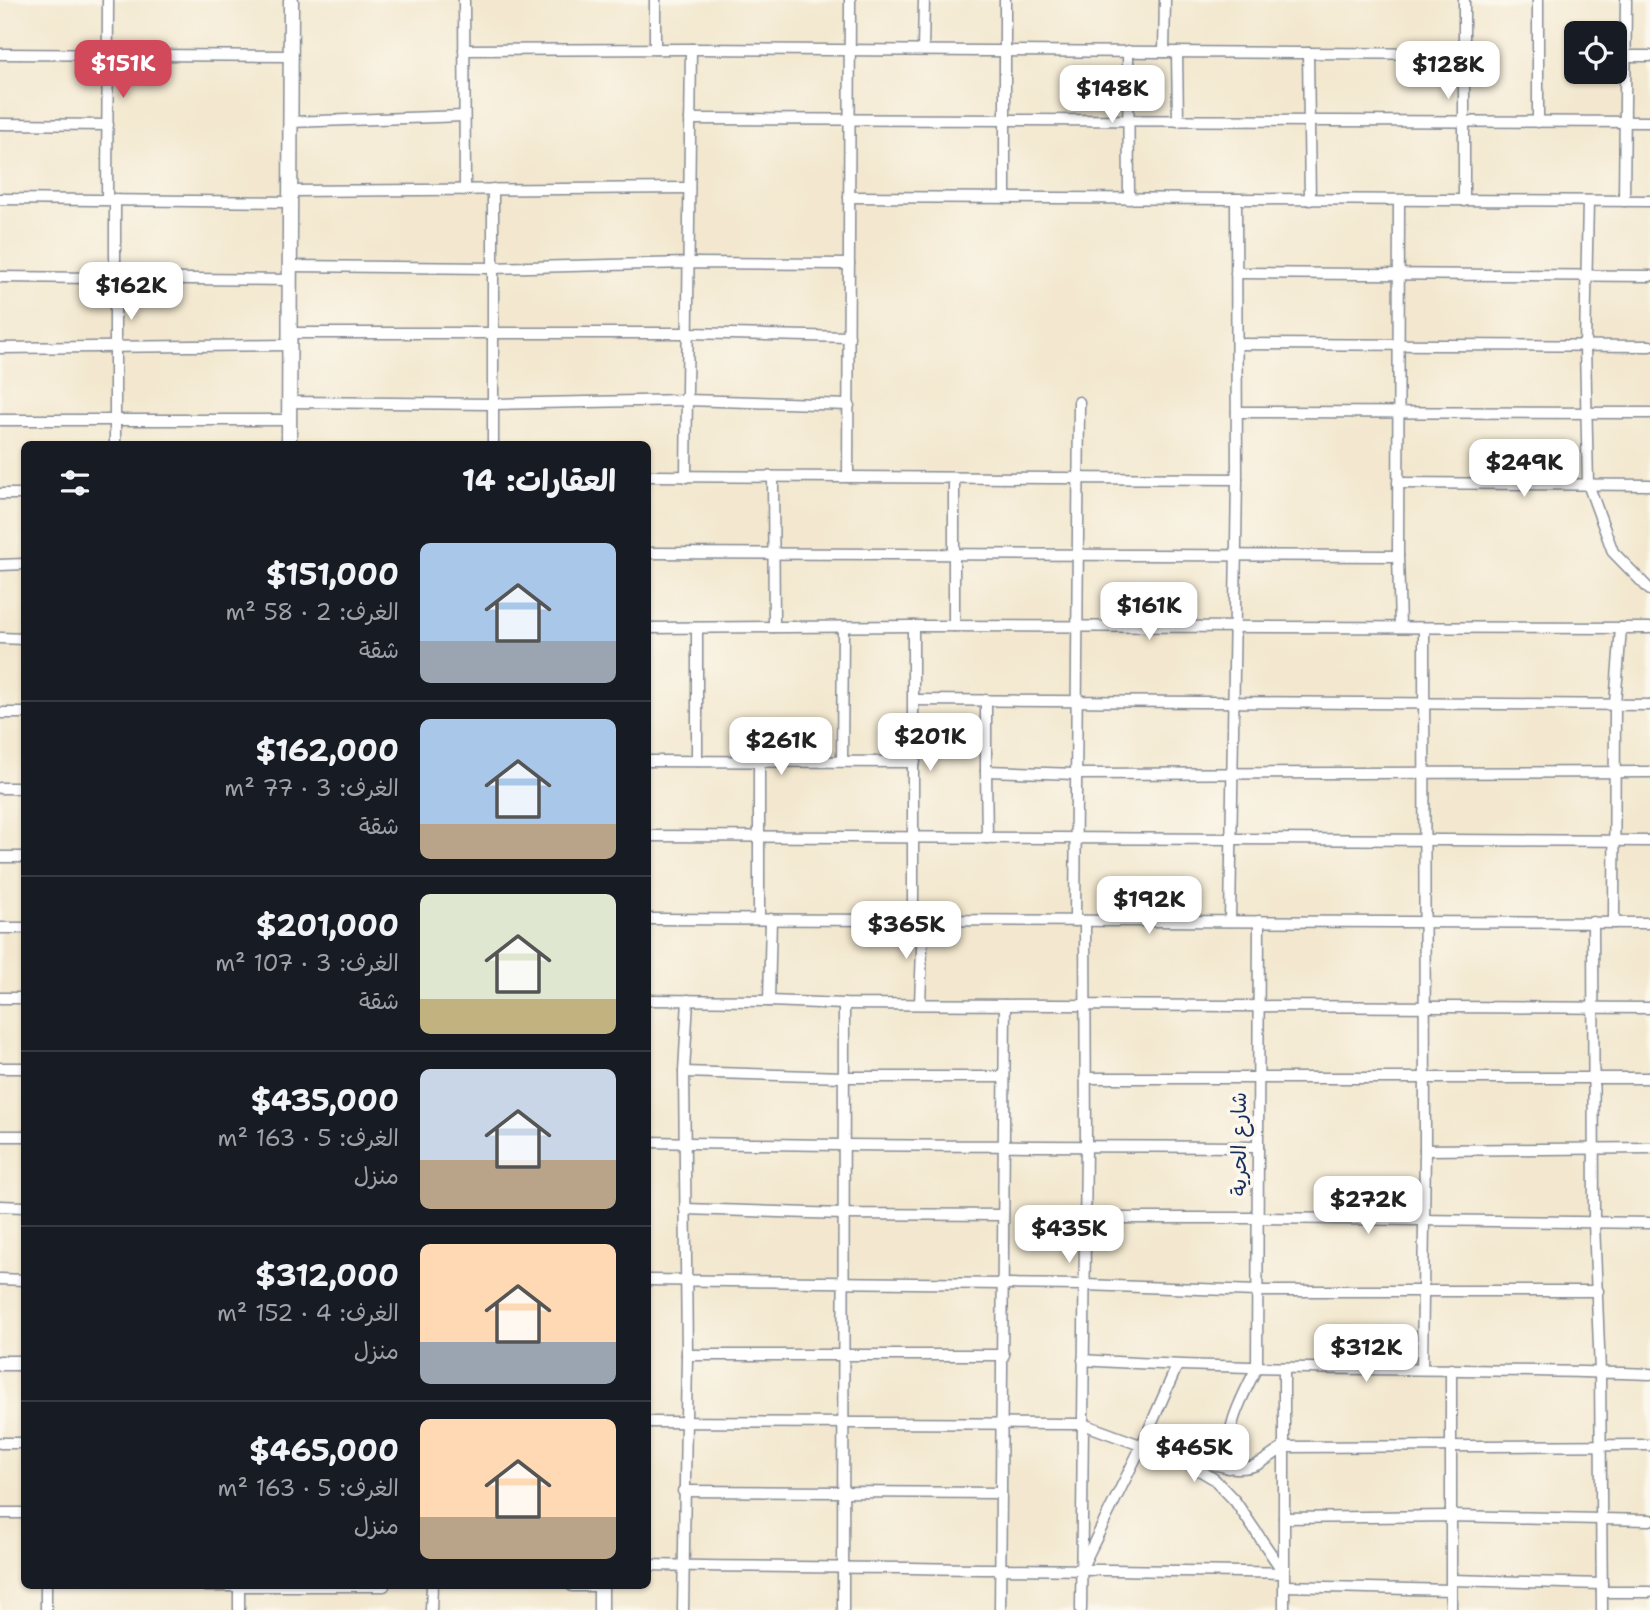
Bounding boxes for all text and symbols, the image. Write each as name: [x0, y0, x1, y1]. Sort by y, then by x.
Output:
map controls: [1564, 21, 1627, 84]
button: locate: [1564, 21, 1627, 84]
pin: $151K: [74, 41, 172, 100]
pin: $128K: [1399, 42, 1497, 101]
text: $151K: [90, 48, 156, 78]
text: $128K: [1412, 49, 1484, 79]
pin: $148K: [1063, 66, 1161, 125]
text: $148K: [1076, 73, 1148, 103]
pin: $162K: [82, 262, 180, 322]
text: $162K: [95, 270, 167, 300]
pin: $249K: [1475, 440, 1573, 499]
text: $249K: [1485, 447, 1563, 477]
text: العقارات: 14: [462, 460, 616, 501]
icon: filters: [56, 464, 94, 502]
text: $151,000: [266, 554, 399, 595]
icon: home: [476, 571, 560, 655]
pin: $161K: [1100, 582, 1198, 642]
text: $161K: [1116, 590, 1182, 620]
text: الغرف: 2 · 58 m²: [225, 597, 399, 627]
text: شقة: [359, 635, 399, 665]
pin: $201K: [881, 714, 979, 773]
pin: $261K: [732, 718, 830, 777]
text: $201K: [894, 721, 966, 751]
text: $261K: [745, 725, 817, 755]
text: $162,000: [255, 730, 399, 771]
icon: home: [476, 747, 560, 831]
text: الغرف: 3 · 77 m²: [224, 773, 399, 803]
text: شقة: [359, 811, 399, 841]
pin: $192K: [1100, 876, 1198, 936]
text: $192K: [1113, 884, 1185, 914]
pin: $365K: [857, 902, 955, 961]
text: $201,000: [256, 905, 399, 946]
text: $365K: [867, 909, 945, 939]
icon: home: [476, 922, 560, 1006]
text: الغرف: 3 · 107 m²: [215, 948, 399, 978]
text: شقة: [359, 986, 399, 1016]
text: $435,000: [250, 1080, 399, 1121]
street label: شارع الحرية: [1225, 1092, 1254, 1196]
icon: home: [476, 1097, 560, 1181]
text: الغرف: 5 · 163 m²: [218, 1123, 399, 1153]
text: منزل: [354, 1161, 399, 1191]
pin: $272K: [1319, 1176, 1417, 1236]
text: $272K: [1330, 1184, 1406, 1214]
pin: $435K: [1020, 1206, 1118, 1265]
text: $435K: [1031, 1213, 1107, 1243]
text: $312,000: [255, 1255, 399, 1296]
icon: home: [476, 1272, 560, 1356]
text: الغرف: 4 · 152 m²: [217, 1298, 399, 1328]
pin: $312K: [1317, 1324, 1415, 1384]
text: $312K: [1330, 1332, 1402, 1362]
text: منزل: [354, 1336, 399, 1366]
pin: $465K: [1145, 1424, 1243, 1484]
text: $465,000: [249, 1430, 399, 1471]
text: $465K: [1155, 1432, 1233, 1462]
icon: home: [476, 1447, 560, 1531]
text: الغرف: 5 · 163 m²: [218, 1473, 399, 1503]
text: منزل: [354, 1511, 399, 1541]

